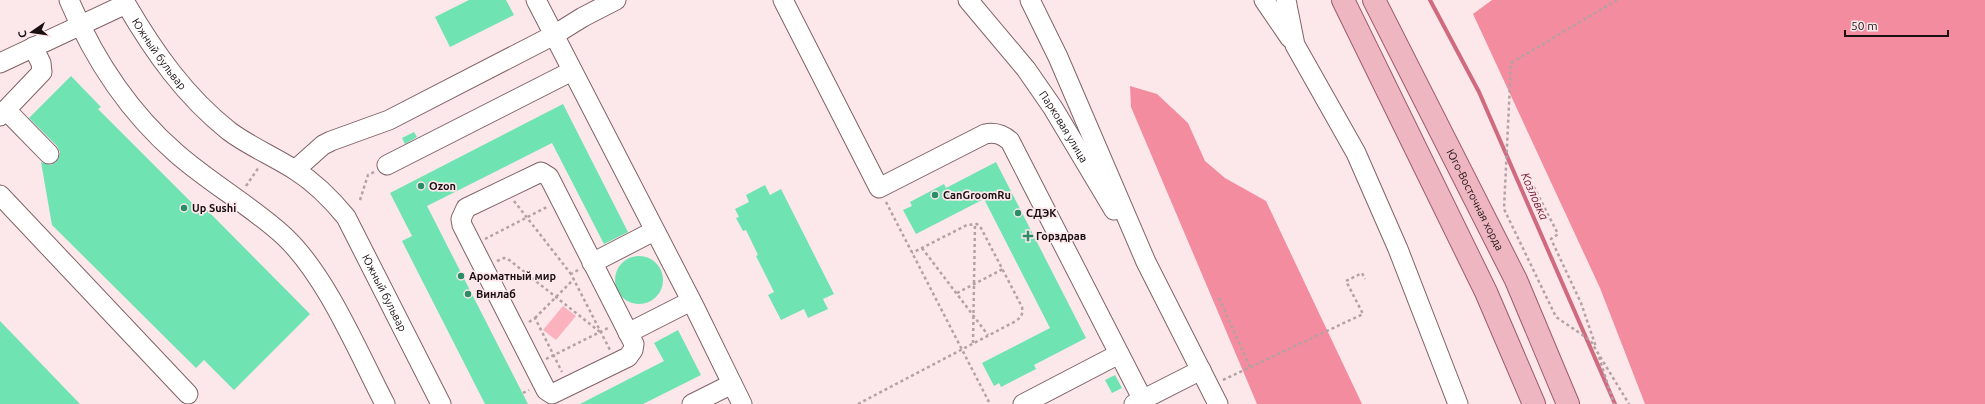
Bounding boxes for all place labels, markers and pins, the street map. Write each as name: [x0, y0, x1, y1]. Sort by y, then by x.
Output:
place label: Ozon: [429, 180, 456, 192]
marker: Ozon: [416, 181, 426, 191]
place label: CanGroomRu: [943, 189, 1011, 201]
marker: CanGroomRu: [930, 190, 940, 200]
place label: Up Sushi: [192, 202, 236, 214]
marker: Up Sushi: [179, 203, 189, 213]
place label: СДЭК: [1026, 207, 1057, 219]
marker: СДЭК: [1013, 208, 1023, 218]
place label: Горздрав: [1036, 230, 1086, 242]
marker: Горздрав: [1023, 231, 1033, 241]
place label: Ароматный мир: [469, 270, 556, 282]
marker: Ароматный мир: [456, 271, 466, 281]
place label: Винлаб: [476, 288, 516, 300]
marker: Винлаб: [463, 289, 473, 299]

